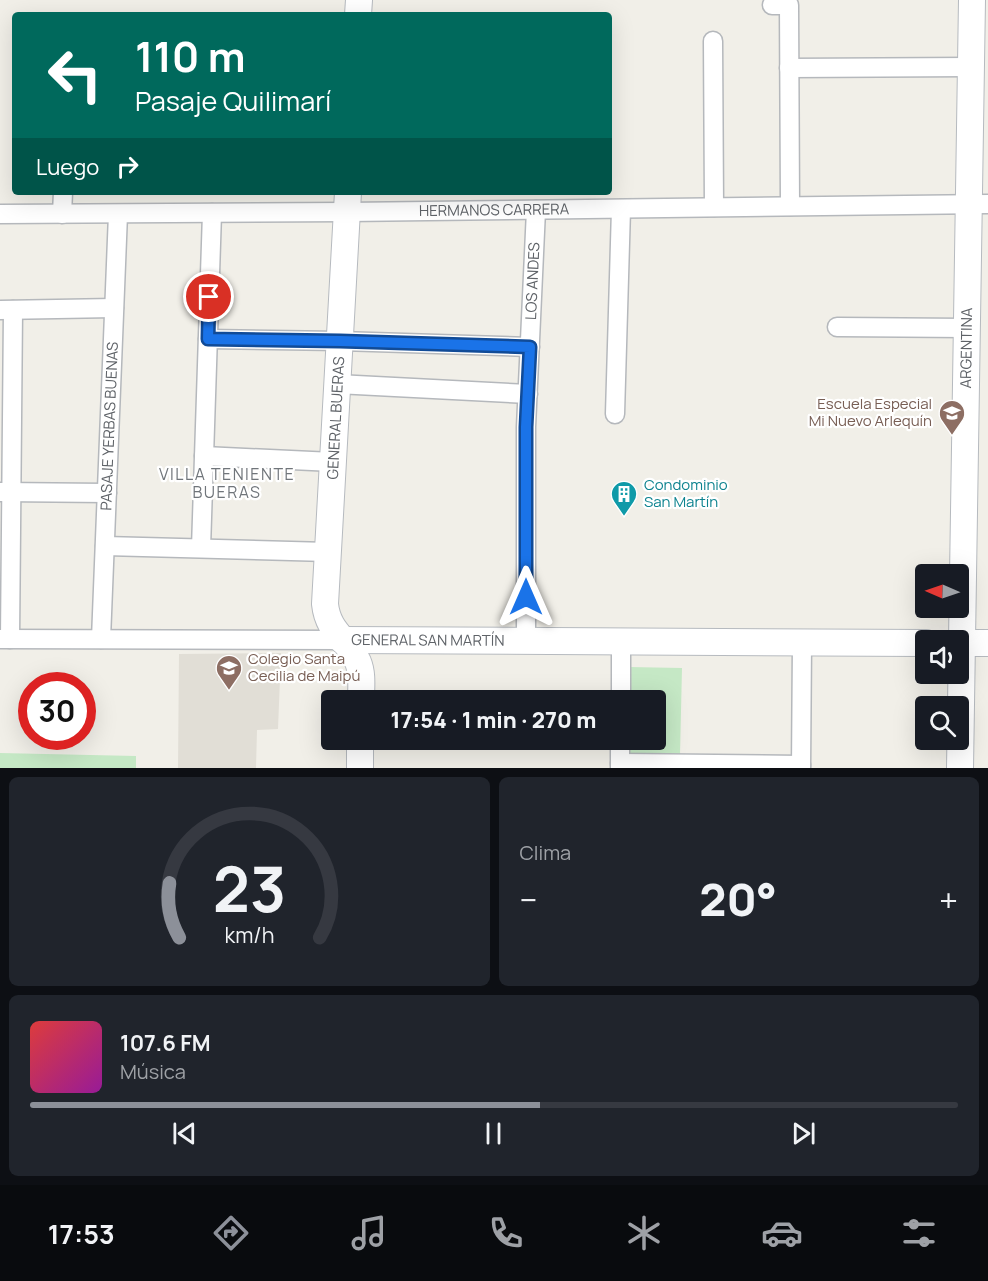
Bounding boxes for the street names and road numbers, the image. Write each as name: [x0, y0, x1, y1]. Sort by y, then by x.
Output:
street label: HERMANOS CARRERA: [419, 198, 570, 221]
street label: LOS ANDES: [520, 242, 545, 320]
street label: ARGENTINA: [955, 307, 977, 389]
street label: PASAJE YERBAS BUENAS: [95, 341, 123, 511]
street label: GENERAL BUERAS: [322, 356, 349, 480]
street label: GENERAL SAN MARTÍN: [351, 629, 505, 651]

